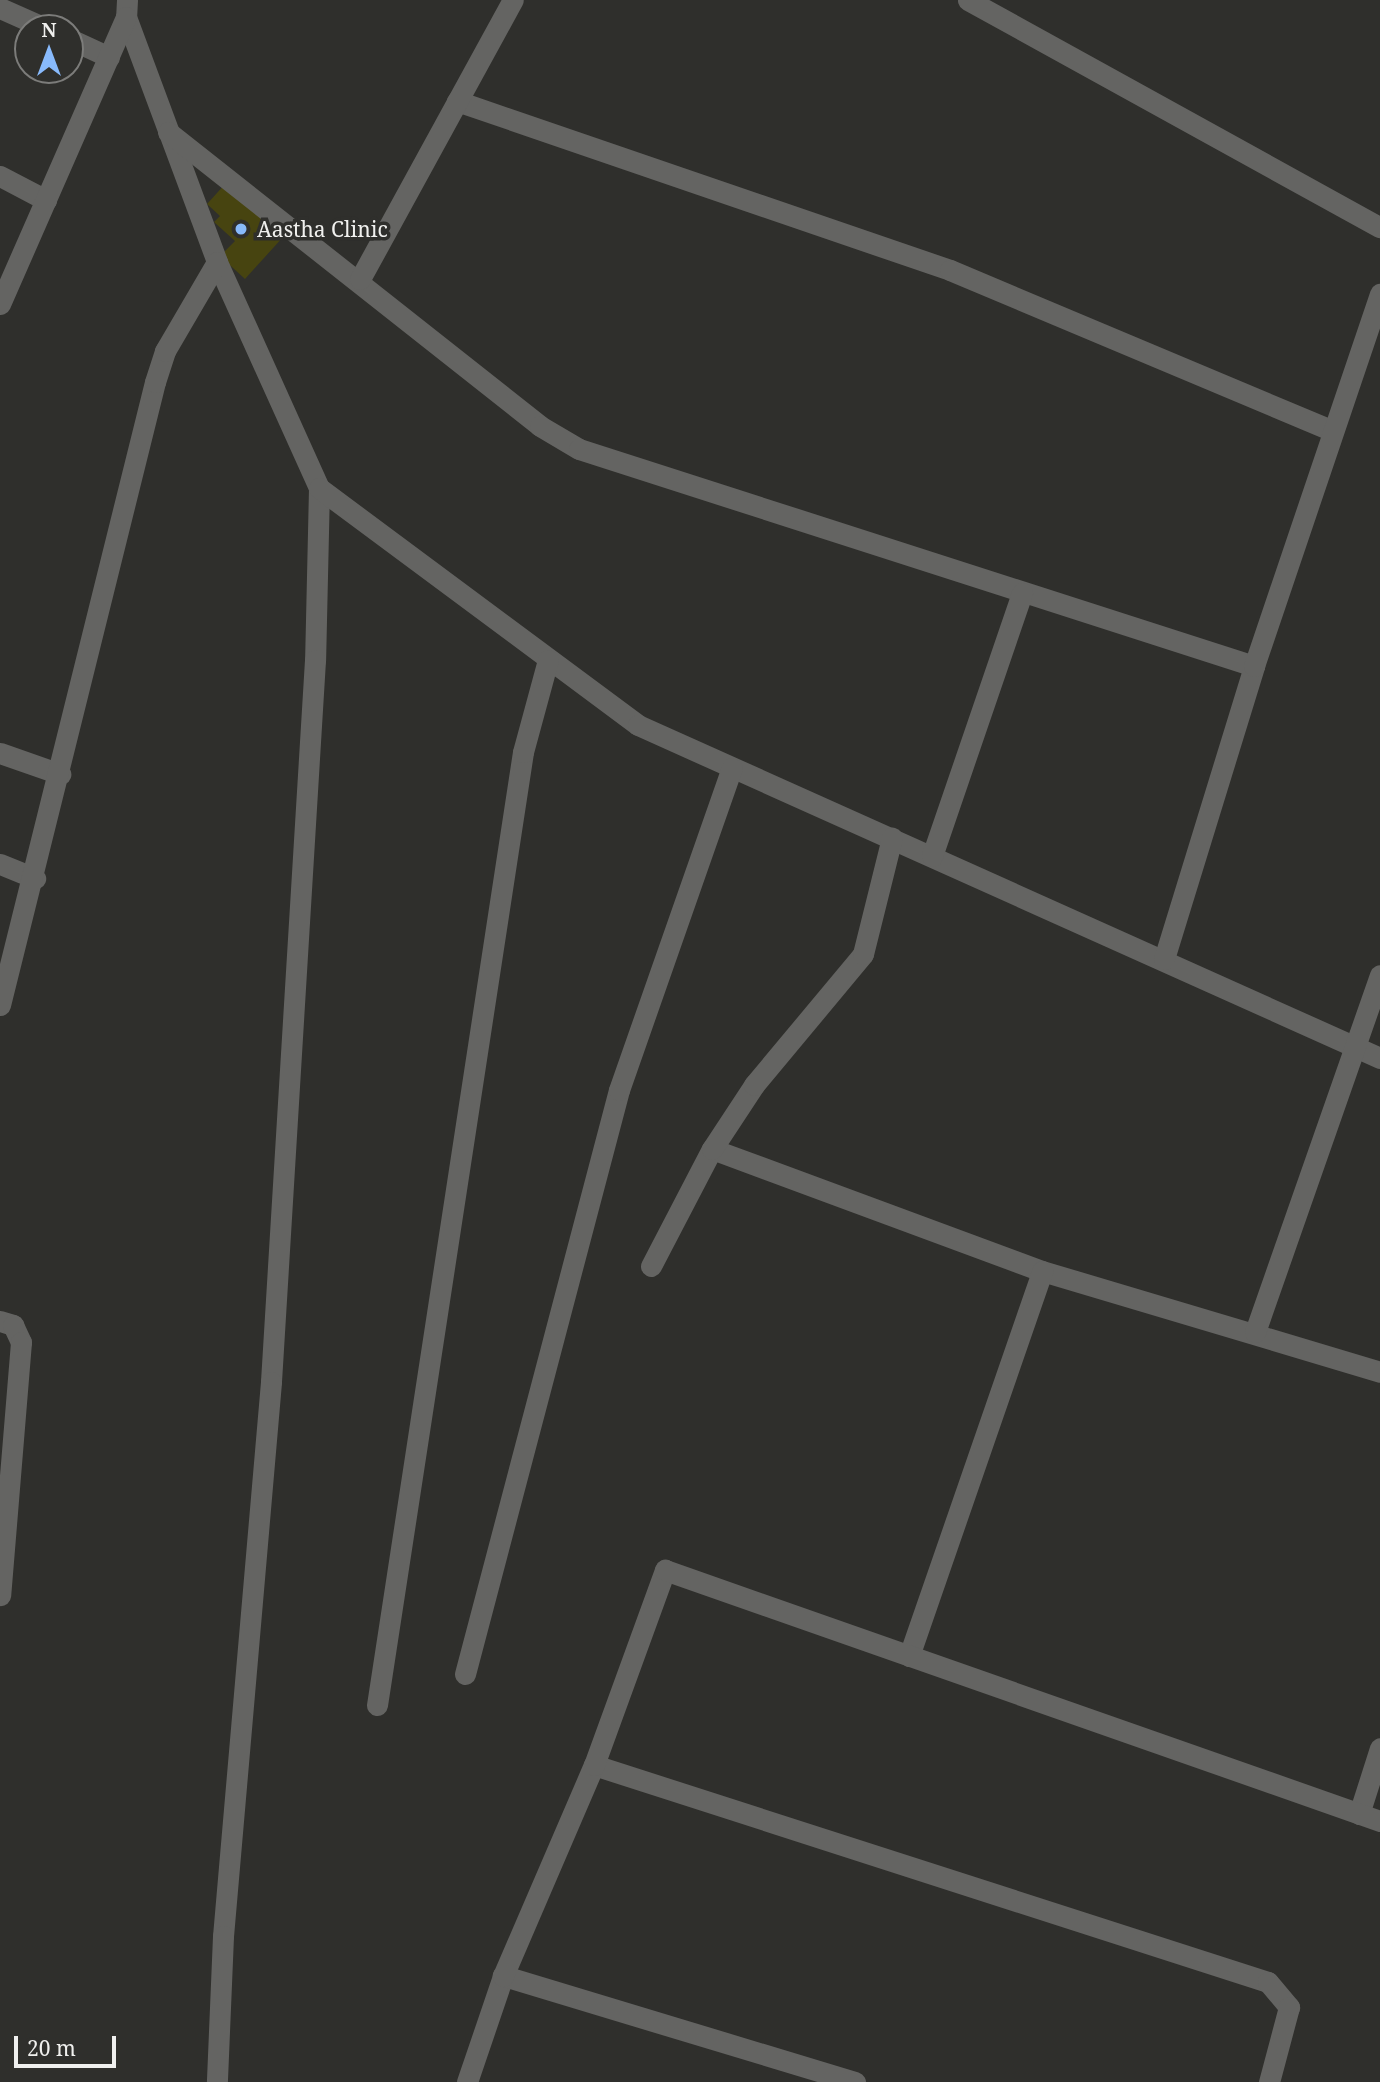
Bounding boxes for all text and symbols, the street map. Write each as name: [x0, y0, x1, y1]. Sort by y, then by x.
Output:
north arrow: [14, 14, 84, 84]
text: N: [42, 17, 56, 43]
place label: Aastha Clinic: [257, 216, 388, 242]
marker: Aastha Clinic: [231, 219, 251, 239]
scale bar: [18, 2022, 119, 2066]
text: 20 m: [27, 2034, 76, 2062]

